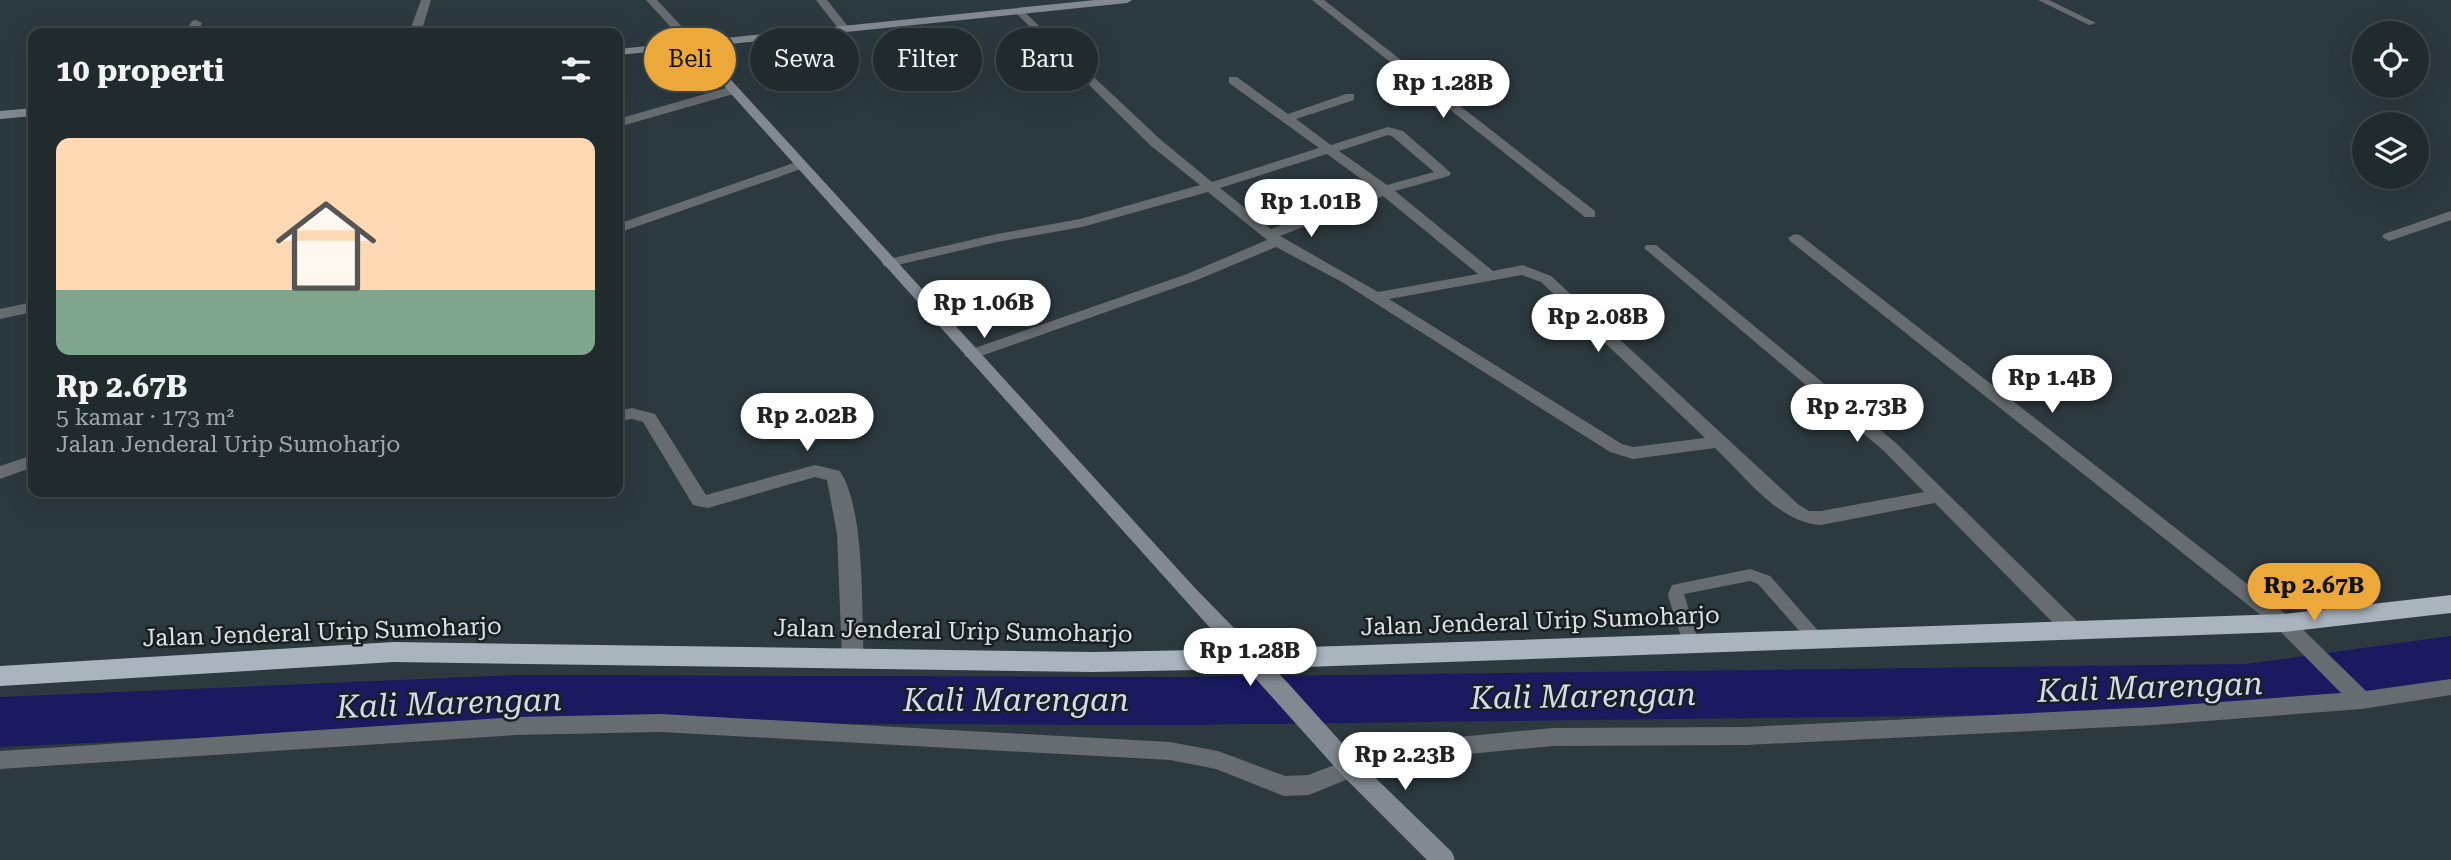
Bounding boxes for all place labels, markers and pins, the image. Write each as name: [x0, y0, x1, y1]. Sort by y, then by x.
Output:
pin: Rp 1.28B: [1371, 60, 1515, 120]
pin: Rp 1.01B: [1239, 180, 1383, 239]
pin: Rp 1.06B: [912, 280, 1056, 340]
pin: Rp 2.08B: [1526, 294, 1670, 354]
pin: Rp 1.4B: [1987, 356, 2117, 415]
pin: Rp 2.73B: [1785, 384, 1929, 444]
pin: Rp 2.02B: [735, 393, 879, 453]
pin: Rp 2.67B: [2242, 564, 2386, 623]
pin: Rp 1.28B: [1178, 628, 1322, 688]
pin: Rp 2.23B: [1333, 732, 1477, 792]

